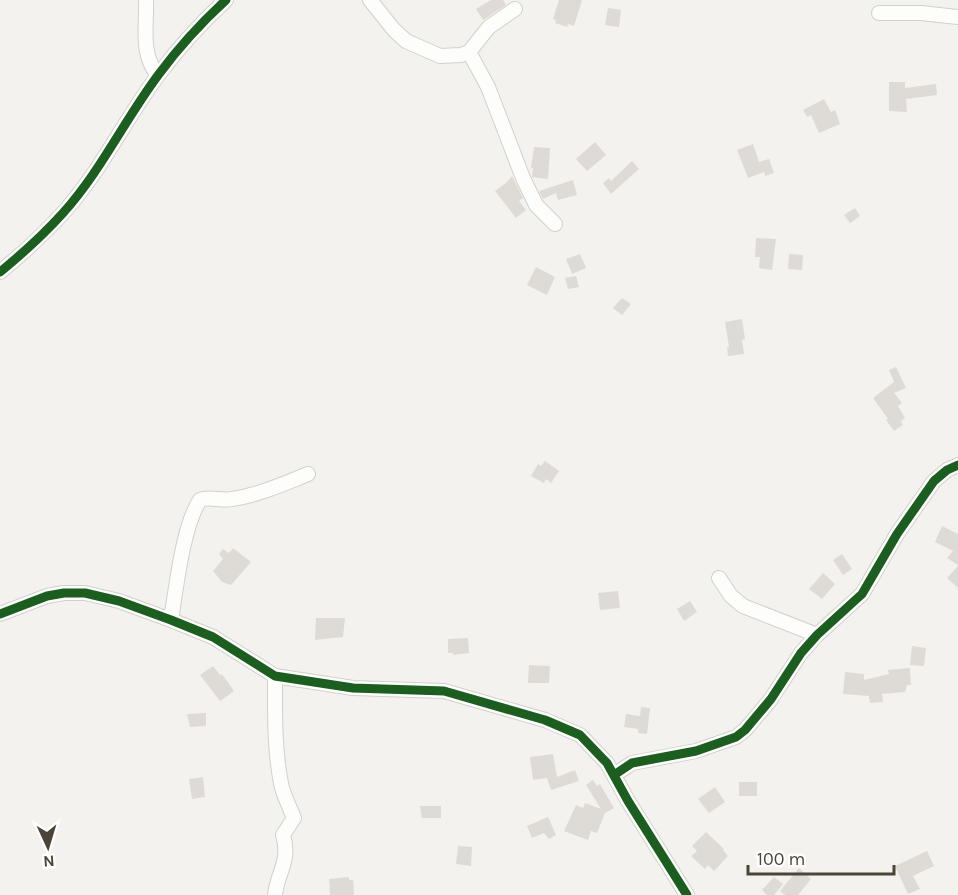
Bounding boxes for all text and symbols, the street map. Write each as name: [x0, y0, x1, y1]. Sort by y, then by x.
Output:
north arrow: [18, 817, 78, 877]
scale bar: [748, 838, 894, 876]
text: 100 m: [757, 848, 805, 870]
text: N: [43, 852, 55, 871]

